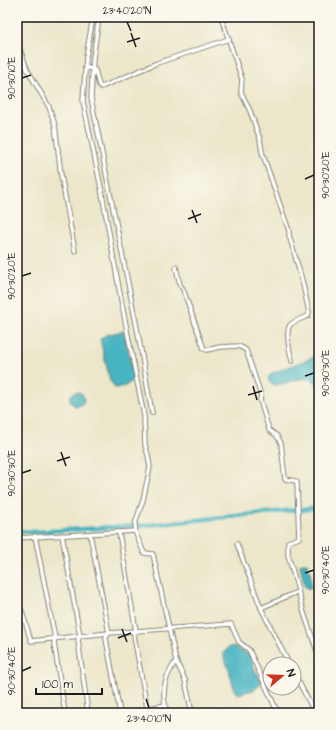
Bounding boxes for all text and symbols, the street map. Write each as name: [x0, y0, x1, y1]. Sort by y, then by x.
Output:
text: 23°40'20"N: [103, 4, 151, 18]
text: 90°30'10"E: [5, 56, 19, 100]
text: 90°30'20"E: [319, 151, 333, 199]
text: 90°30'20"E: [5, 252, 19, 300]
text: 90°30'30"E: [319, 349, 333, 396]
text: 90°30'30"E: [5, 449, 19, 496]
text: 90°30'40"E: [319, 546, 333, 594]
text: 90°30'40"E: [5, 647, 19, 695]
north arrow: [262, 656, 302, 696]
text: N: [283, 667, 299, 679]
scale bar: [36, 670, 102, 696]
text: 100 m: [42, 676, 73, 693]
text: 23°40'10"N: [127, 712, 171, 726]

